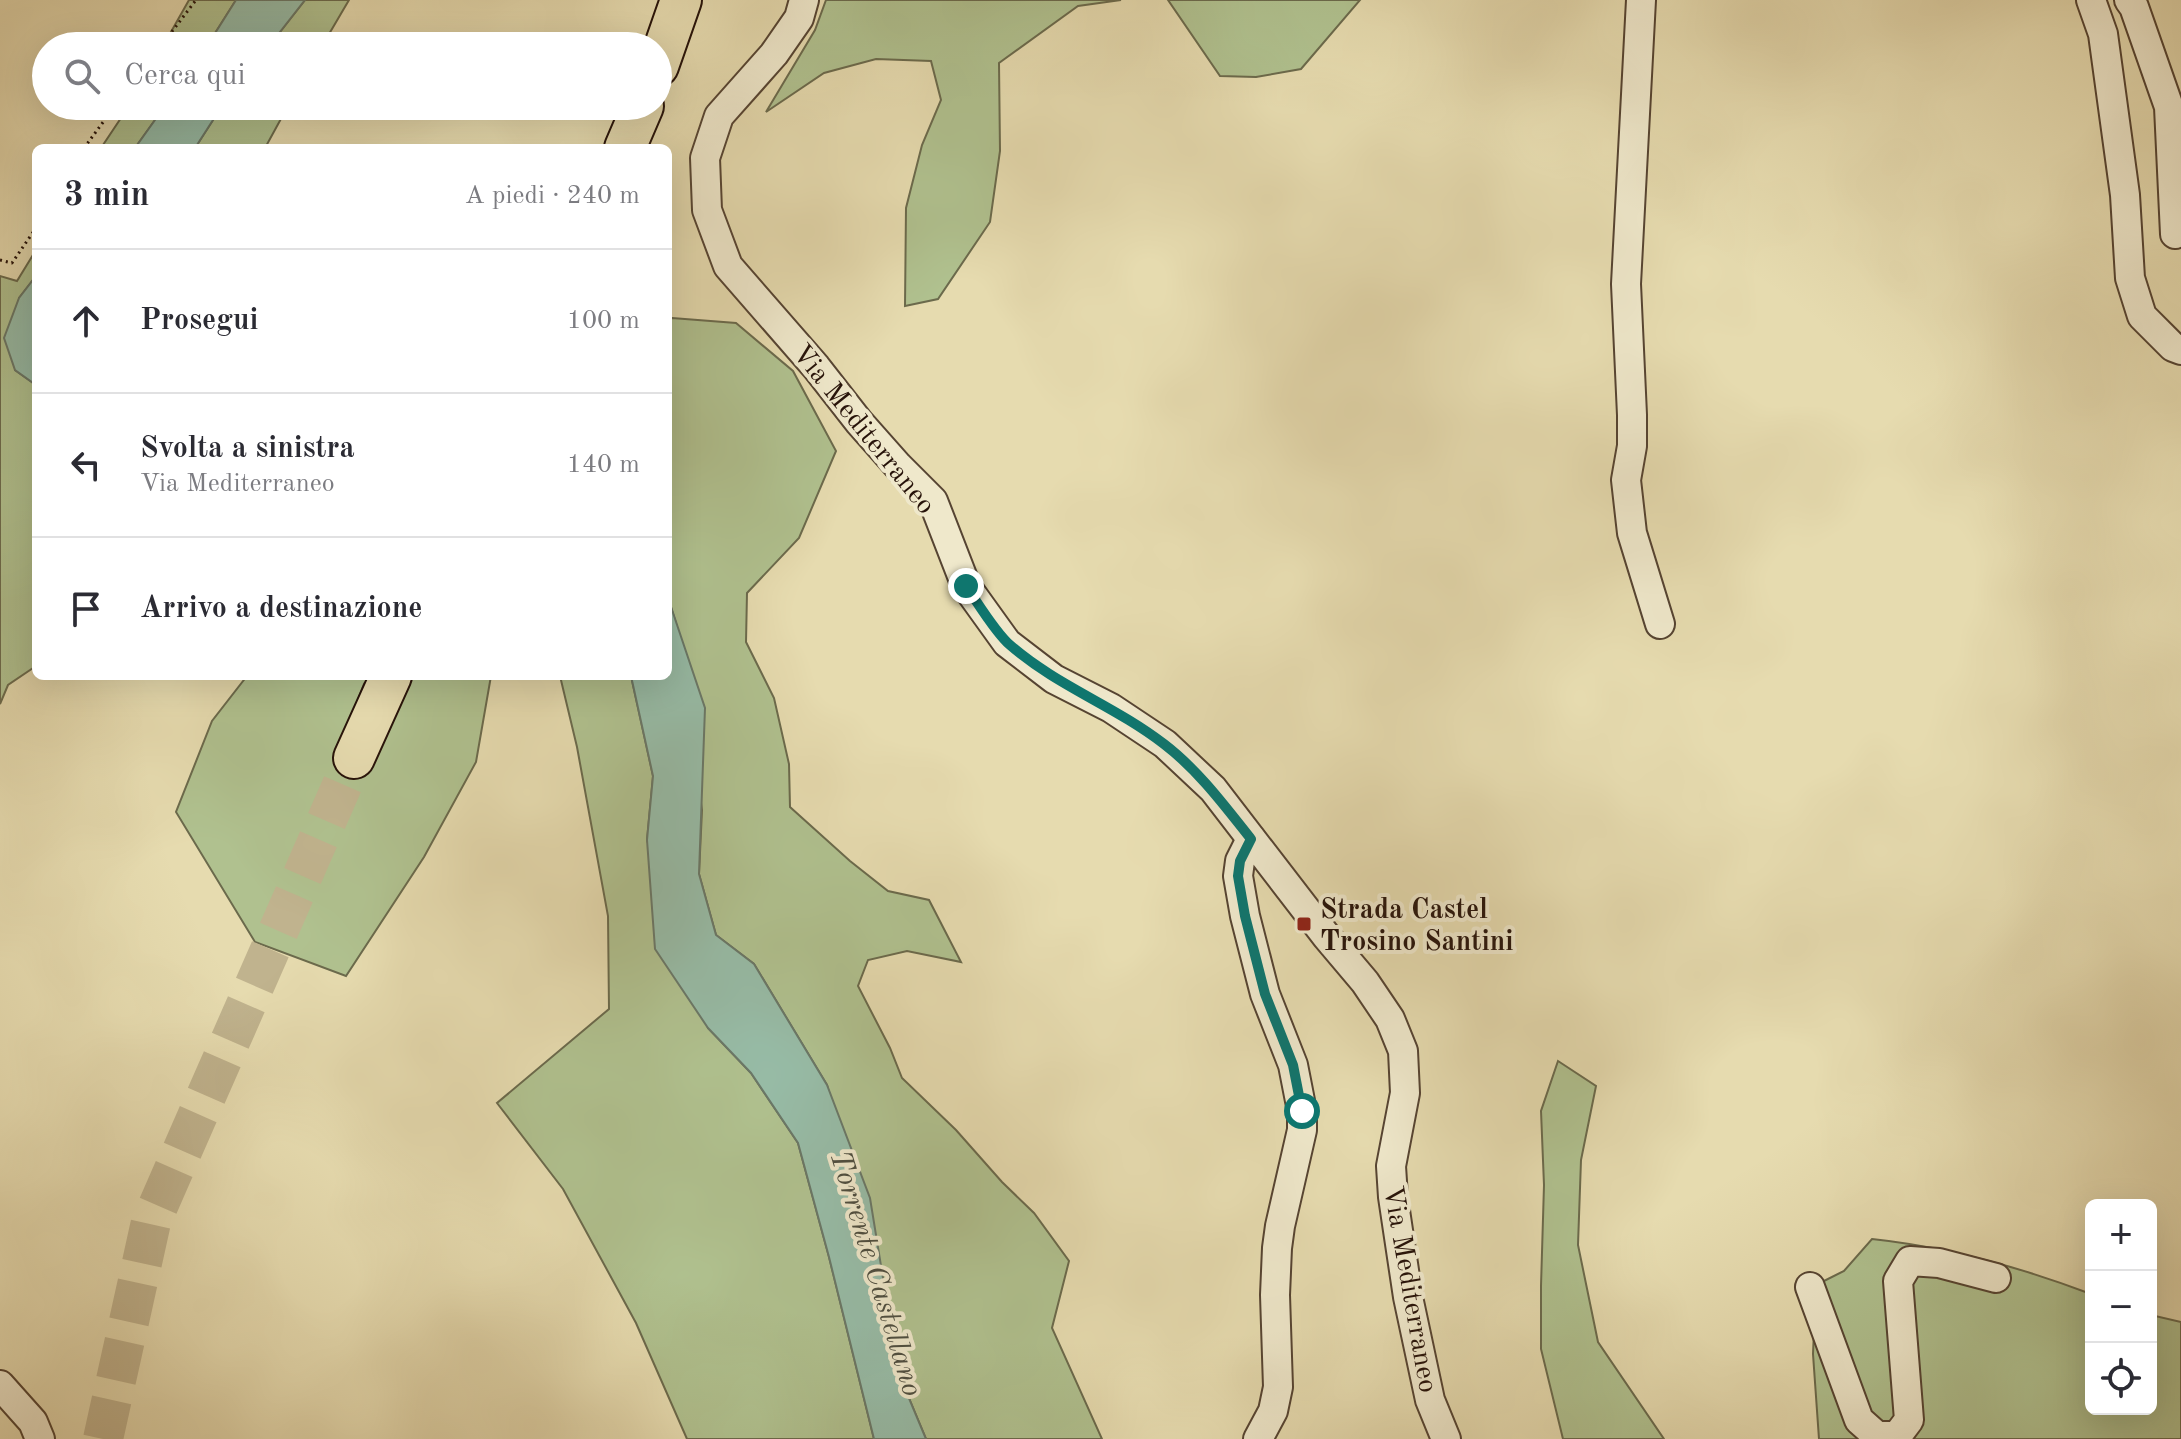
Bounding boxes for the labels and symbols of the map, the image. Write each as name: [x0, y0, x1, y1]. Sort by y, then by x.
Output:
street label: Via Mediterraneo: [786, 340, 939, 520]
route end: [948, 568, 984, 604]
place label: Strada Castel Trosino Santini: [1320, 897, 1514, 957]
marker: Strada Castel Trosino Santini: [1295, 915, 1313, 933]
route start: [1284, 1093, 1320, 1129]
water label: Torrente Castellano: [823, 1147, 927, 1400]
street label: Via Mediterraneo: [1377, 1184, 1441, 1395]

